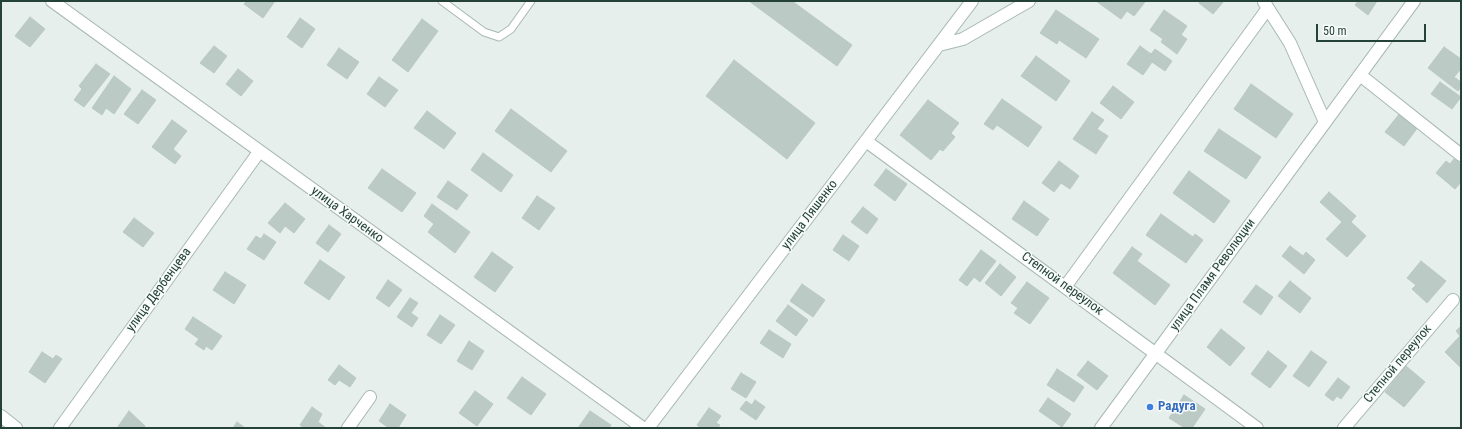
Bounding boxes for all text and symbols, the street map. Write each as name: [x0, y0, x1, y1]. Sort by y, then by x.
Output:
scale bar: [1318, 16, 1428, 42]
text: 50 m: [1323, 24, 1347, 38]
street label: улица Ляшенко: [779, 177, 841, 253]
street label: улица Харченко: [308, 183, 386, 247]
street label: улица Пламя Революции: [1167, 216, 1259, 334]
street label: улица Дербенцева: [123, 245, 195, 335]
street label: Степной переулок: [1018, 249, 1106, 319]
street label: Степной переулок: [1361, 322, 1435, 406]
place label: Радуга: [1158, 399, 1196, 415]
marker: Радуга: [1145, 402, 1155, 412]

